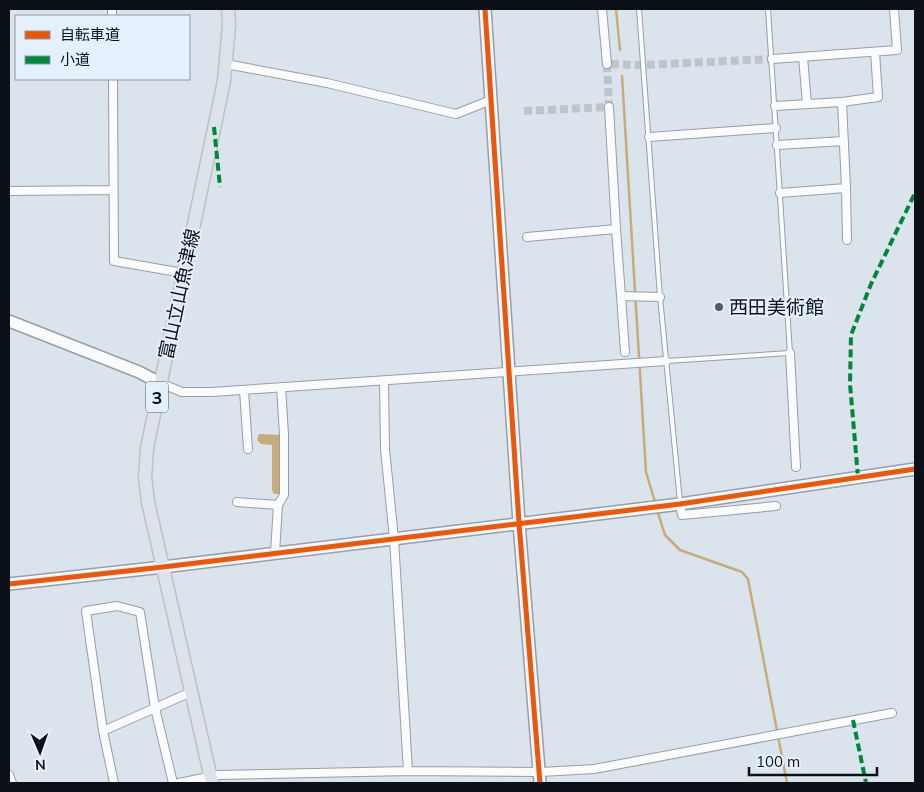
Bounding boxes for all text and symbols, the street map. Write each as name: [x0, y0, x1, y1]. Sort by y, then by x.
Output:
legend: [15, 15, 190, 80]
text: 自転車道: [60, 25, 120, 44]
text: 小道: [60, 50, 90, 69]
street label: 富山立山魚津線: [153, 226, 205, 362]
place label: 西田美術館: [729, 295, 824, 319]
marker: 西田美術館: [713, 301, 725, 313]
road number: 3: [146, 382, 168, 412]
north arrow: [15, 727, 65, 777]
scale bar: [749, 744, 876, 776]
text: 100 m: [756, 752, 800, 771]
text: N: [35, 756, 46, 774]

